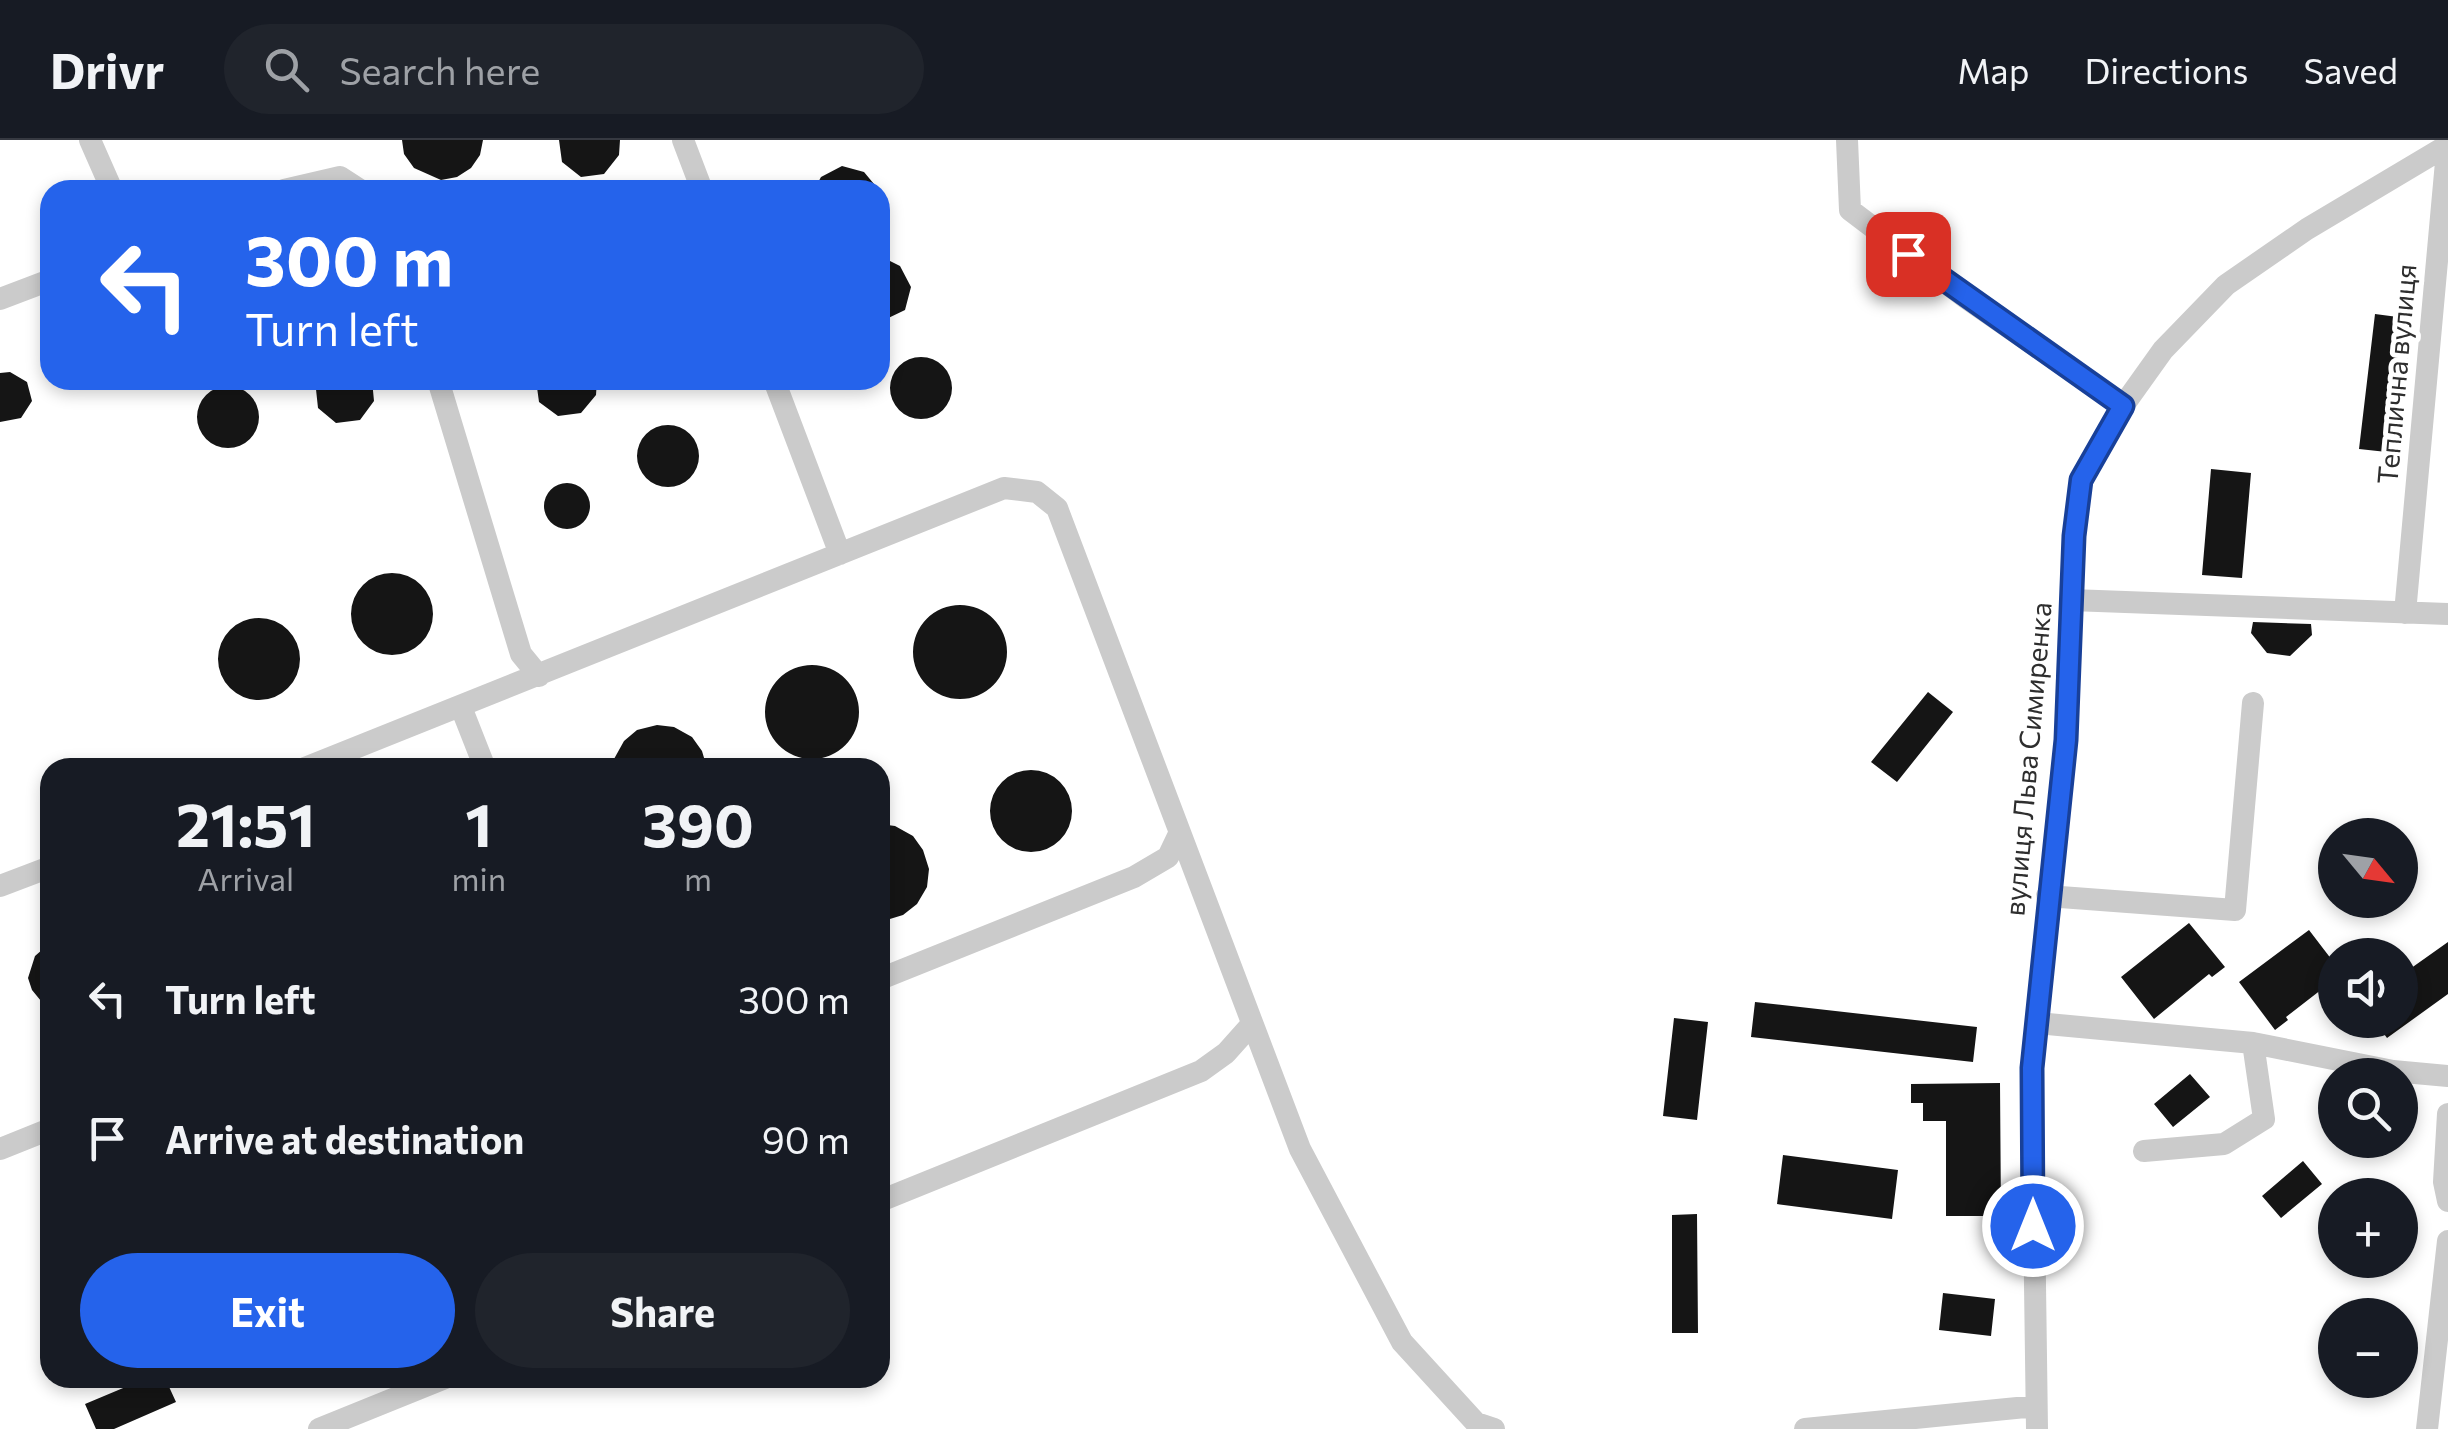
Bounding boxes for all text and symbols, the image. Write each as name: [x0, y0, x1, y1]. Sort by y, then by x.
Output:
search box: [224, 24, 924, 114]
text: Drivr: [50, 40, 164, 99]
icon: search: [259, 42, 314, 97]
text: Search here: [339, 46, 540, 93]
text: Map: [1957, 48, 2029, 91]
text: Directions: [2084, 48, 2249, 91]
text: Saved: [2304, 48, 2398, 91]
pin: [1866, 212, 1951, 297]
text: 300 m: [245, 215, 453, 300]
icon: left: [80, 220, 210, 350]
icon: arrive: [1881, 227, 1936, 282]
street label: Теплична вулиця: [2369, 262, 2423, 485]
text: Turn left: [245, 300, 419, 355]
street label: вулиця Льва Симиренка: [1996, 601, 2058, 917]
text: 21:51: [176, 786, 315, 859]
text: 1: [465, 786, 492, 859]
text: 390: [642, 786, 754, 859]
north arrow: [2318, 818, 2418, 918]
map controls: [2318, 818, 2418, 1398]
text: Arrival: [197, 858, 294, 898]
text: min: [451, 858, 506, 898]
text: m: [684, 858, 712, 898]
button: sound: [2318, 938, 2418, 1038]
icon: left: [80, 971, 135, 1026]
text: Turn left: [165, 975, 316, 1022]
text: 300 m: [738, 975, 850, 1022]
button: search: [2318, 1058, 2418, 1158]
icon: arrive: [80, 1111, 135, 1166]
text: Arrive at destination: [165, 1115, 524, 1162]
text: 90 m: [762, 1115, 850, 1162]
position arrow: [1981, 1174, 2085, 1278]
button: +: [2318, 1178, 2418, 1278]
button: Exit: [80, 1253, 455, 1368]
button: Share: [475, 1253, 850, 1368]
button: −: [2318, 1298, 2418, 1398]

